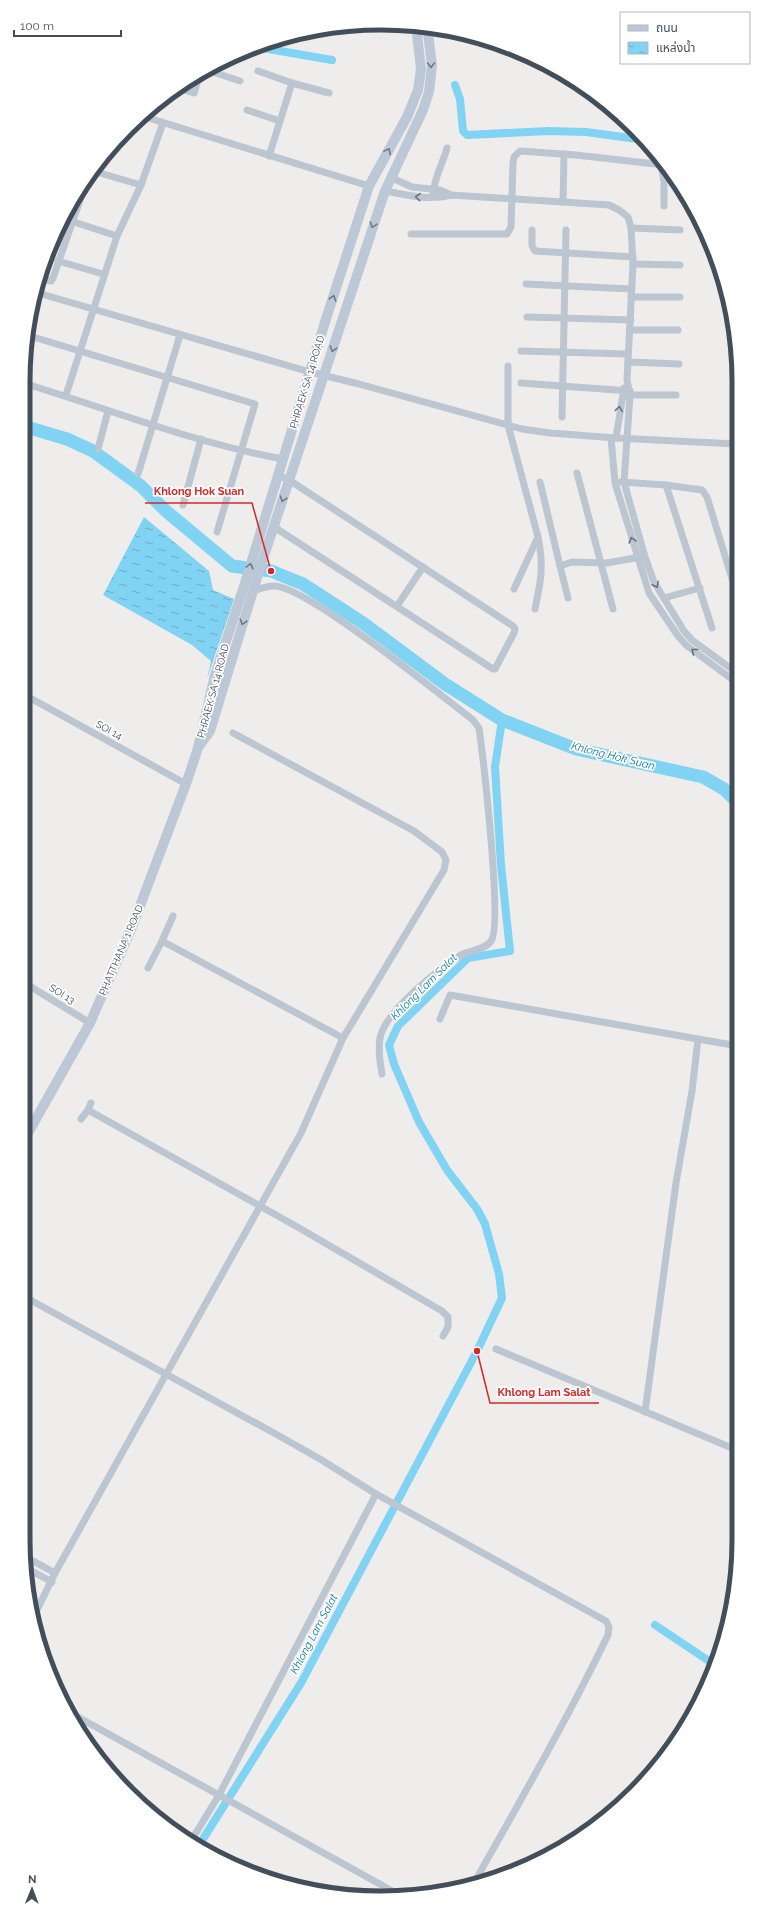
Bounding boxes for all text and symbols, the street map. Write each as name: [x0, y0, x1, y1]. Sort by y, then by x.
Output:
scale bar: [14, 12, 121, 38]
legend: [620, 12, 750, 64]
text: 100 m: [20, 19, 54, 33]
text: ถนน: [656, 21, 678, 35]
text: แหล่งน้ำ: [656, 39, 695, 55]
one-way arrow: [427, 62, 435, 68]
one-way arrow: [384, 148, 391, 155]
one-way arrow: [415, 193, 421, 202]
one-way arrow: [370, 222, 378, 229]
one-way arrow: [328, 295, 337, 302]
street label: PHRAEK SA 14 ROAD: [288, 334, 326, 430]
one-way arrow: [329, 345, 337, 352]
one-way arrow: [614, 406, 623, 412]
callout: Khlong Hok Suan: [145, 480, 252, 503]
text: Khlong Hok Suan: [154, 485, 245, 498]
one-way arrow: [279, 495, 288, 502]
one-way arrow: [628, 537, 637, 544]
one-way arrow: [245, 563, 254, 570]
one-way arrow: [651, 581, 658, 588]
one-way arrow: [239, 619, 248, 626]
street label: PHRAEK SA 14 ROAD: [195, 643, 231, 739]
one-way arrow: [692, 649, 699, 656]
street label: SOI 14: [94, 718, 125, 742]
water label: Khlong Hok Suan: [570, 739, 656, 773]
street label: PHATTHANA 1 ROAD: [97, 903, 145, 997]
water label: Khlong Lam Salat: [388, 951, 460, 1023]
street label: SOI 13: [47, 982, 77, 1006]
callout: Khlong Lam Salat: [490, 1380, 599, 1403]
text: Khlong Lam Salat: [497, 1386, 591, 1399]
water label: Khlong Lam Salat: [288, 1592, 341, 1676]
north arrow: [12, 1869, 52, 1909]
text: N: [28, 1873, 36, 1886]

